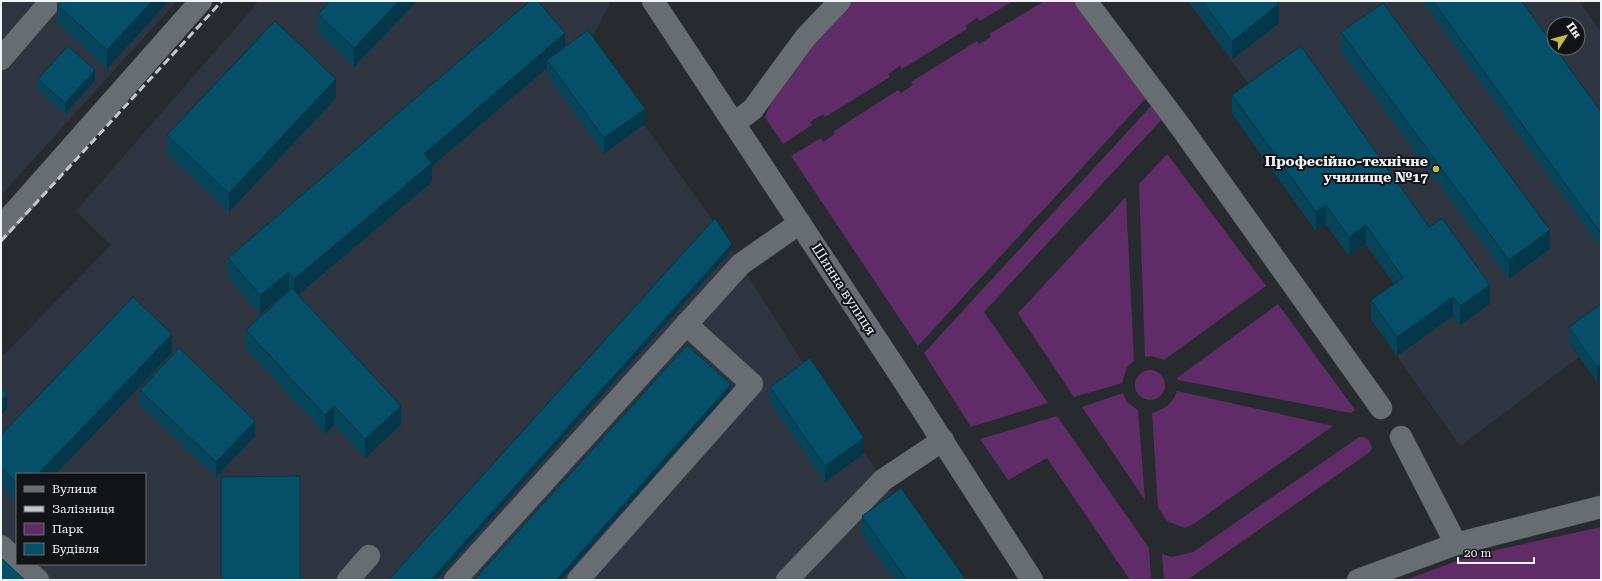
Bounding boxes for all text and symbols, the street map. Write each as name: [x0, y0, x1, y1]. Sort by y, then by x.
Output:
north arrow: [1546, 16, 1586, 56]
text: Пн: [1564, 20, 1584, 41]
place label: Професійно-технічне училище №17: [1265, 153, 1428, 185]
marker: Професійно-технічне училище №17: [1431, 164, 1441, 174]
street label: Шинна вулиця: [808, 240, 880, 338]
legend: [16, 473, 146, 565]
text: Вулиця: [52, 482, 97, 496]
text: Залізниця: [52, 502, 115, 516]
text: Парк: [52, 522, 84, 536]
scale bar: [1458, 539, 1534, 565]
text: Будівля: [52, 542, 99, 556]
text: 20 m: [1464, 546, 1491, 560]

